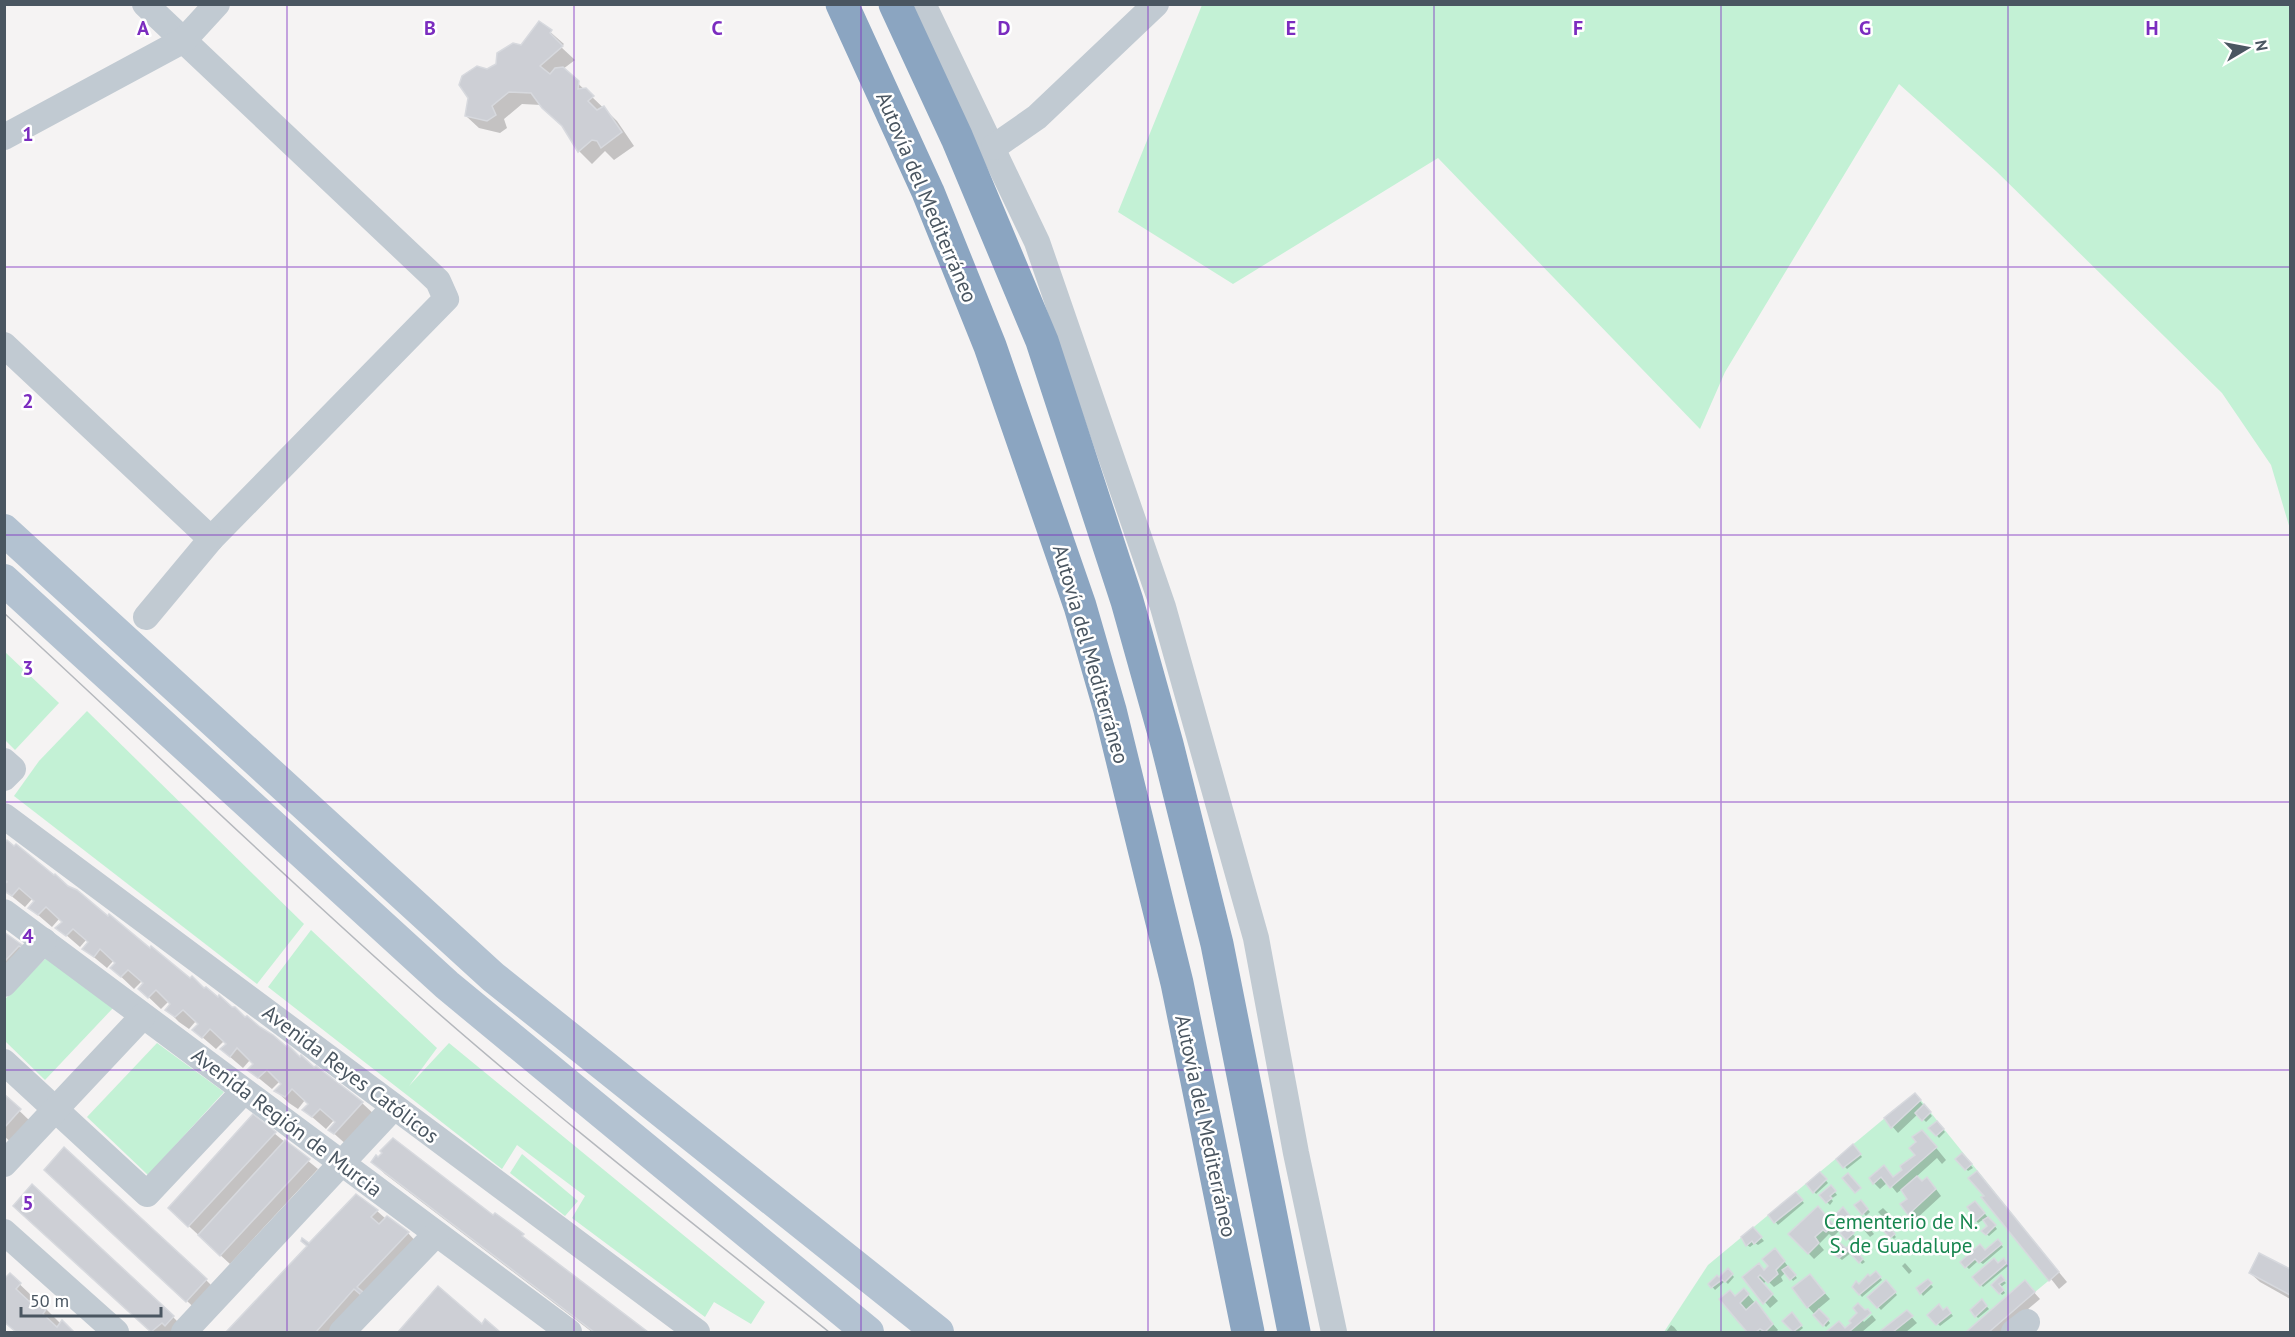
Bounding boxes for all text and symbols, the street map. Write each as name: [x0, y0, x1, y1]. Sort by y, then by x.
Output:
text: A: [137, 15, 150, 41]
text: B: [424, 15, 436, 41]
text: C: [711, 15, 723, 41]
text: D: [998, 15, 1011, 41]
text: E: [1286, 15, 1296, 41]
text: F: [1573, 15, 1583, 41]
text: G: [1859, 15, 1871, 41]
text: H: [2145, 15, 2159, 41]
north arrow: [2217, 18, 2277, 78]
text: N: [2251, 38, 2273, 52]
street label: Autovía del Mediterráneo: [870, 87, 984, 307]
text: 1: [22, 121, 34, 147]
text: 2: [22, 388, 34, 414]
street label: Autovía del Mediterráneo: [1047, 541, 1135, 767]
text: 3: [22, 655, 34, 681]
text: 4: [22, 923, 34, 949]
street label: Avenida Reyes Católicos: [257, 999, 445, 1149]
street label: Autovía del Mediterráneo: [1169, 1012, 1243, 1240]
street label: Avenida Región de Murcia: [186, 1041, 388, 1203]
text: 5: [22, 1190, 34, 1216]
park label: Cementerio de N. S. de Guadalupe: [1824, 1208, 1978, 1259]
scale bar: [21, 1280, 160, 1318]
text: 50 m: [30, 1289, 69, 1312]

